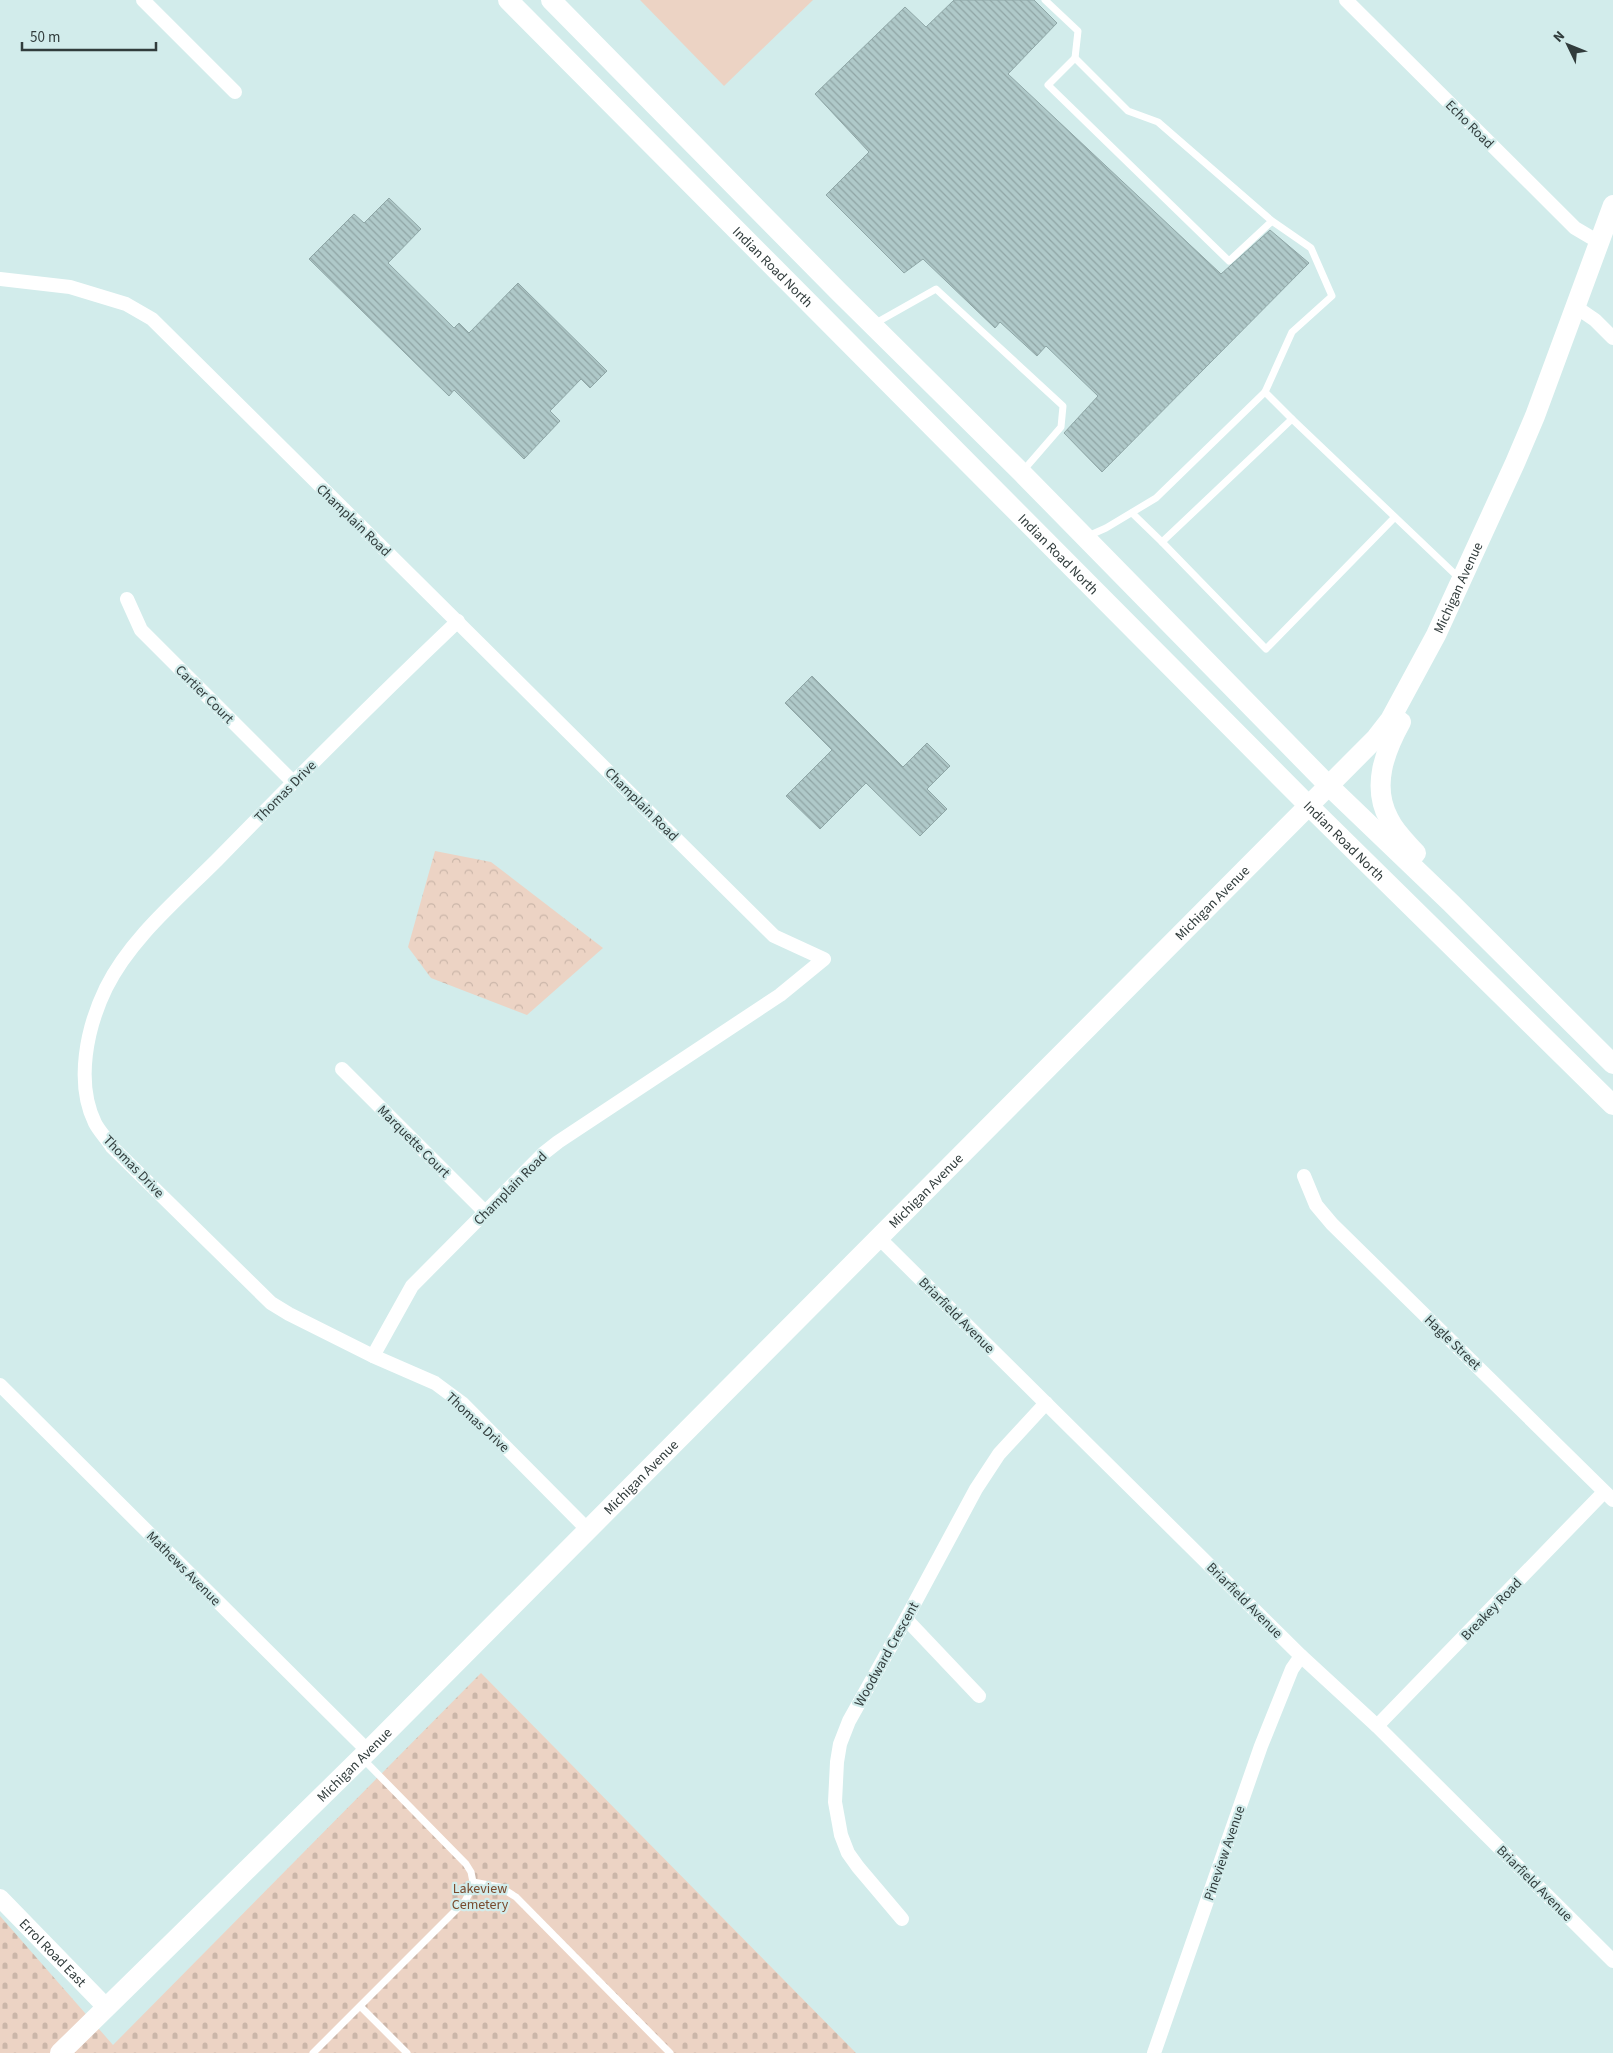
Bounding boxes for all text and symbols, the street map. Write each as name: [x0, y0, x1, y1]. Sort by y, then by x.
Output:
scale bar: [22, 20, 156, 52]
north arrow: [1543, 20, 1593, 70]
text: 50 m: [30, 27, 60, 48]
text: N: [1549, 27, 1570, 47]
street label: Echo Road: [1440, 96, 1498, 154]
street label: Indian Road North: [728, 222, 817, 312]
street label: Champlain Road: [312, 480, 395, 561]
street label: Indian Road North: [1013, 510, 1103, 600]
street label: Michigan Avenue: [1429, 539, 1488, 637]
street label: Cartier Court: [171, 661, 238, 729]
street label: Thomas Drive: [250, 756, 321, 827]
street label: Champlain Road: [600, 763, 683, 846]
street label: Indian Road North: [1299, 797, 1389, 886]
street label: Michigan Avenue: [1171, 861, 1255, 945]
street label: Marquette Court: [372, 1101, 454, 1183]
street label: Thomas Drive: [98, 1131, 168, 1203]
street label: Champlain Road: [469, 1147, 552, 1230]
street label: Michigan Avenue: [884, 1149, 968, 1233]
street label: Briarfield Avenue: [914, 1273, 999, 1358]
street label: Hagle Street: [1420, 1311, 1485, 1375]
street label: Thomas Drive: [441, 1388, 514, 1457]
street label: Michigan Avenue: [600, 1436, 683, 1520]
street label: Mathews Avenue: [141, 1527, 225, 1611]
street label: Briarfield Avenue: [1202, 1558, 1287, 1643]
street label: Breakey Road: [1457, 1574, 1527, 1645]
street label: Woodward Crescent: [850, 1598, 924, 1711]
street label: Michigan Avenue: [313, 1723, 397, 1807]
street label: Pineview Avenue: [1199, 1803, 1251, 1903]
street label: Briarfield Avenue: [1492, 1841, 1577, 1926]
park label: Lakeview Cemetery: [452, 1879, 509, 1915]
street label: Errol Road East: [14, 1914, 91, 1992]

